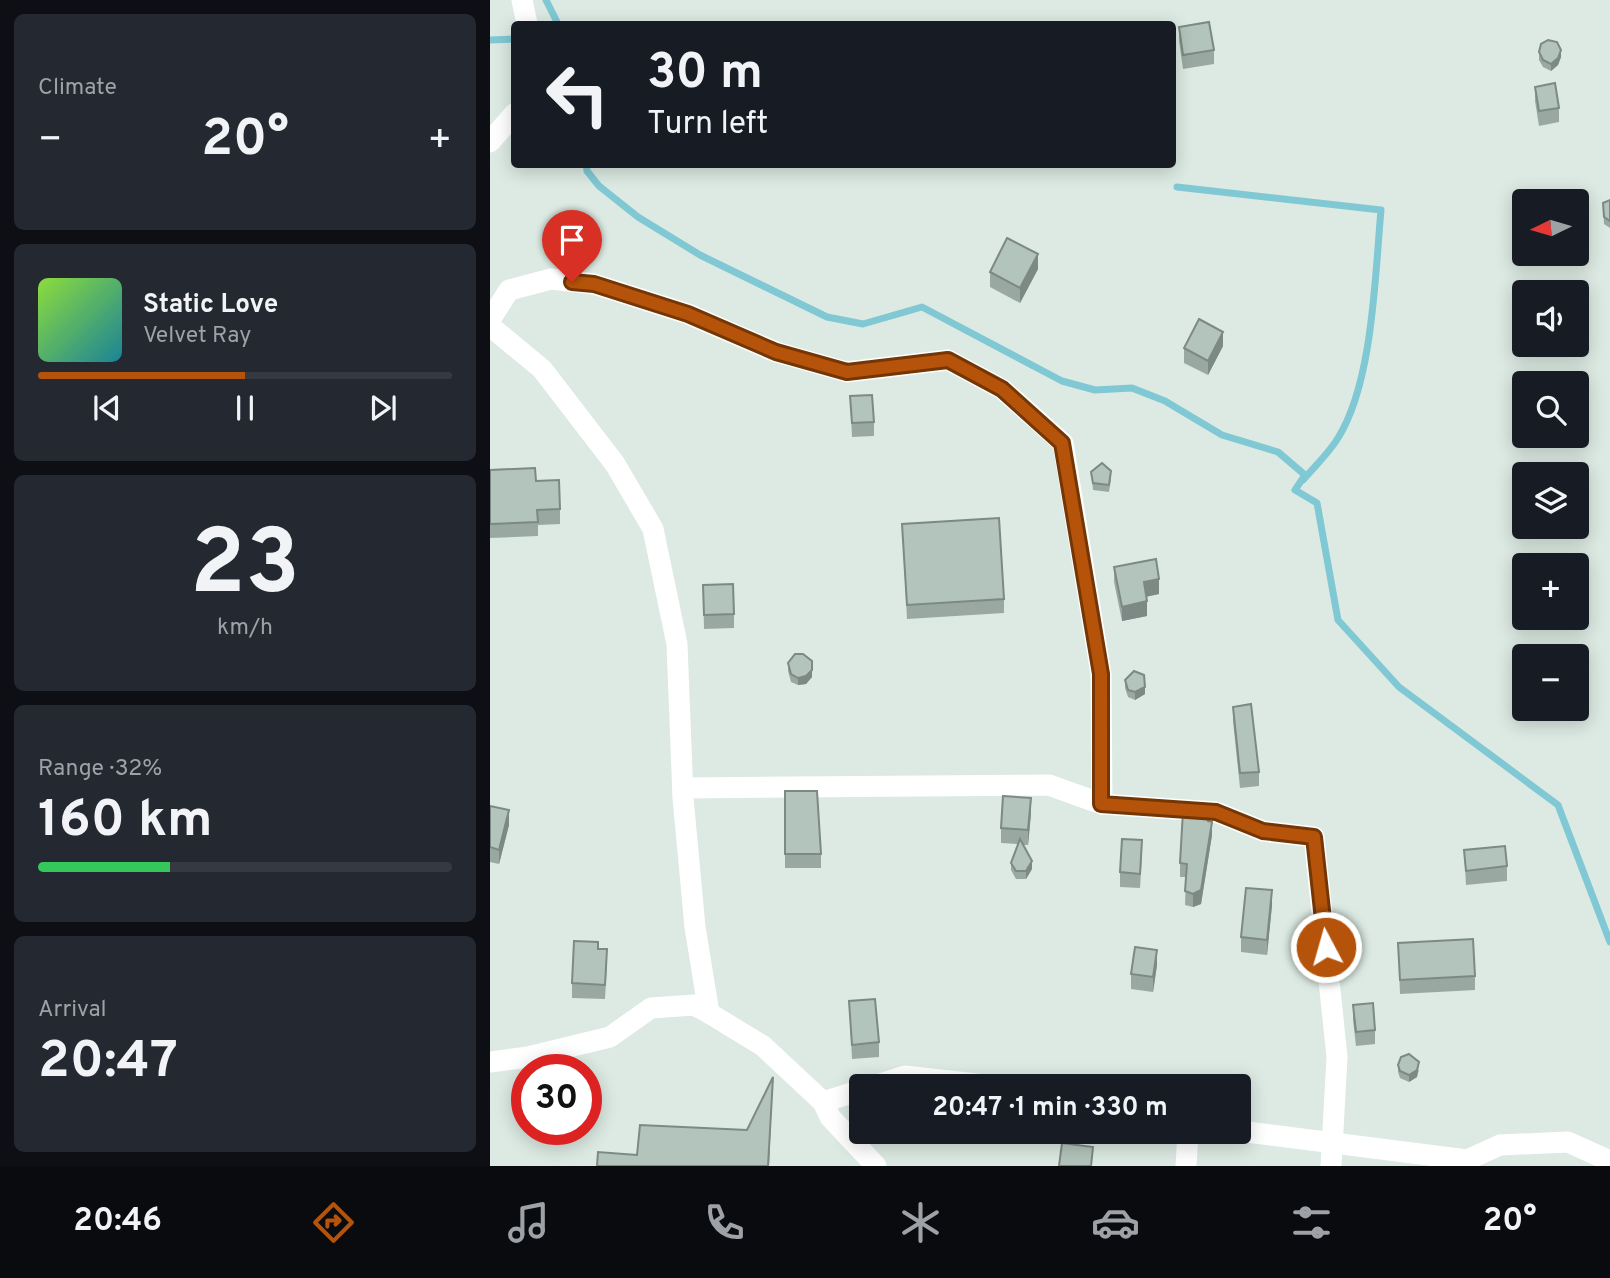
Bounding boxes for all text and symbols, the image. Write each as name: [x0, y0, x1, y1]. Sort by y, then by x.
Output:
text: 30 m: [647, 44, 763, 106]
icon: left: [532, 49, 623, 140]
text: Climate: [38, 74, 117, 103]
text: Turn left: [647, 105, 768, 145]
text: 20°: [201, 108, 289, 174]
text: −: [38, 117, 63, 166]
text: +: [427, 117, 452, 166]
north arrow: [1512, 189, 1589, 266]
map controls: [1512, 189, 1589, 721]
pin: [542, 210, 602, 282]
icon: arrive: [553, 221, 591, 259]
button: sound: [1512, 280, 1589, 357]
text: Static Love: [143, 289, 278, 322]
text: Velvet Ray: [143, 322, 251, 351]
button: search: [1512, 371, 1589, 448]
icon: previous: [88, 389, 126, 427]
icon: pause: [226, 389, 264, 427]
icon: next: [364, 389, 402, 427]
button: layers: [1512, 462, 1589, 539]
text: 23: [190, 511, 300, 626]
button: +: [1512, 553, 1589, 630]
text: km/h: [217, 614, 273, 643]
button: −: [1512, 644, 1589, 721]
text: Range · 32%: [38, 755, 162, 784]
text: 160 km: [38, 789, 213, 855]
position arrow: [1289, 910, 1363, 984]
text: Arrival: [38, 996, 107, 1025]
text: 20:47: [38, 1030, 178, 1096]
speed limit sign: 30: [511, 1054, 602, 1145]
text: 20:47 · 1 min · 330 m: [932, 1092, 1168, 1125]
icon: directions: [309, 1198, 358, 1247]
icon: music: [504, 1198, 553, 1247]
icon: phone: [700, 1198, 749, 1247]
icon: climate: [896, 1198, 945, 1247]
icon: car: [1091, 1198, 1140, 1247]
icon: filters: [1287, 1198, 1336, 1247]
text: 20:46: [73, 1202, 162, 1242]
text: 20°: [1483, 1202, 1537, 1242]

